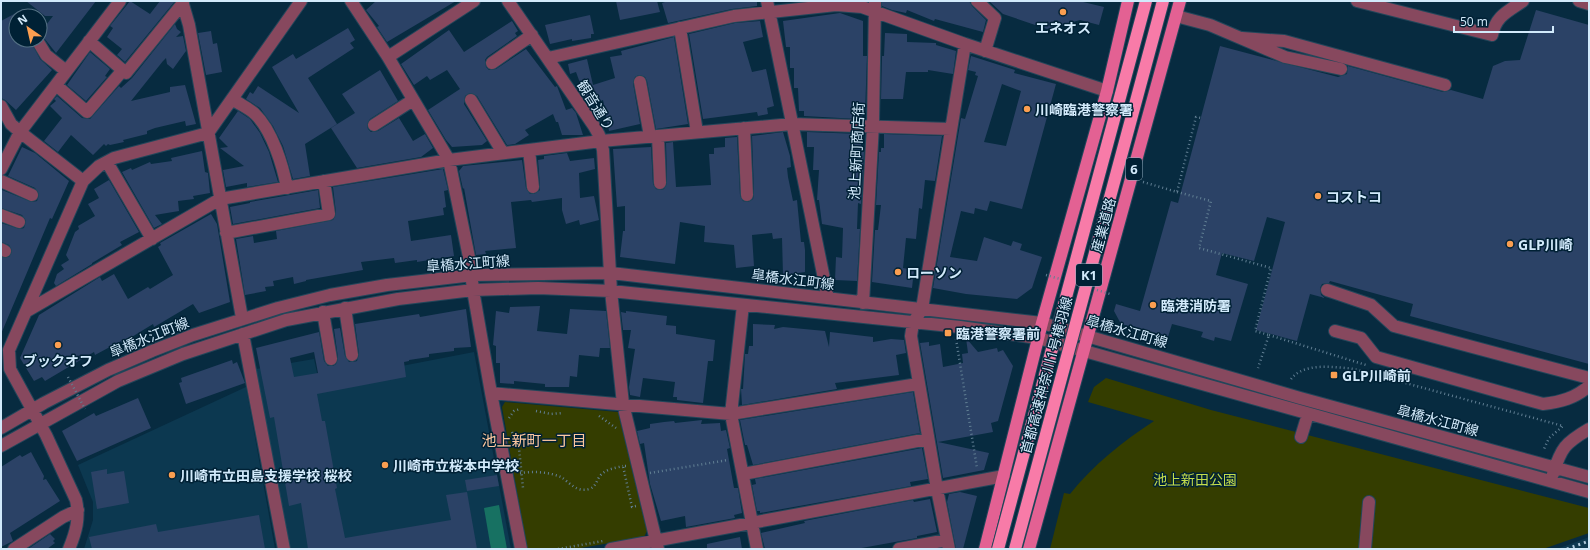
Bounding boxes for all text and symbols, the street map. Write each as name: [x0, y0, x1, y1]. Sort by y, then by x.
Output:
marker: エネオス: [1058, 7, 1068, 17]
north arrow: [8, 8, 48, 48]
scale bar: [1454, 8, 1553, 34]
text: N: [14, 11, 30, 28]
text: 50 m: [1460, 13, 1488, 30]
place label: エネオス: [1035, 18, 1091, 37]
street label: 観音通り: [573, 76, 619, 134]
place label: 川崎臨港警察署: [1035, 100, 1133, 119]
street label: 池上新町商店街: [844, 102, 868, 200]
marker: 川崎臨港警察署: [1022, 104, 1032, 114]
road number: 6: [1126, 158, 1142, 180]
place label: コストコ: [1326, 187, 1382, 206]
marker: コストコ: [1313, 191, 1323, 201]
street label: 産業道路: [1087, 195, 1119, 255]
place label: GLP川崎: [1518, 235, 1573, 254]
marker: GLP川崎: [1505, 239, 1515, 249]
street label: 皐橋水江町線: [425, 251, 511, 275]
place label: ローソン: [906, 263, 962, 282]
street label: 皐橋水江町線: [750, 264, 836, 294]
road number: K1: [1076, 264, 1102, 286]
marker: ローソン: [893, 267, 903, 277]
street label: 首都高速神奈川1号横羽線: [1016, 294, 1076, 456]
place label: 臨港消防署: [1161, 296, 1231, 315]
marker: 臨港消防署: [1148, 300, 1158, 310]
street label: 皐橋水江町線: [1084, 310, 1170, 352]
street label: 皐橋水江町線: [106, 312, 192, 362]
place label: 臨港警察署前: [956, 324, 1040, 343]
marker: 臨港警察署前: [943, 328, 953, 338]
marker: ブックオフ: [53, 340, 63, 350]
place label: ブックオフ: [23, 351, 93, 370]
place label: GLP川崎前: [1342, 366, 1411, 385]
marker: GLP川崎前: [1329, 370, 1339, 380]
street label: 皐橋水江町線: [1395, 400, 1481, 440]
district label: 池上新町一丁目: [481, 430, 587, 450]
place label: 川崎市立桜本中学校: [393, 456, 519, 475]
marker: 川崎市立桜本中学校: [380, 460, 390, 470]
place label: 川崎市立田島支援学校 桜校: [180, 466, 352, 485]
marker: 川崎市立田島支援学校 桜校: [167, 470, 177, 480]
park label: 池上新田公園: [1153, 470, 1237, 489]

